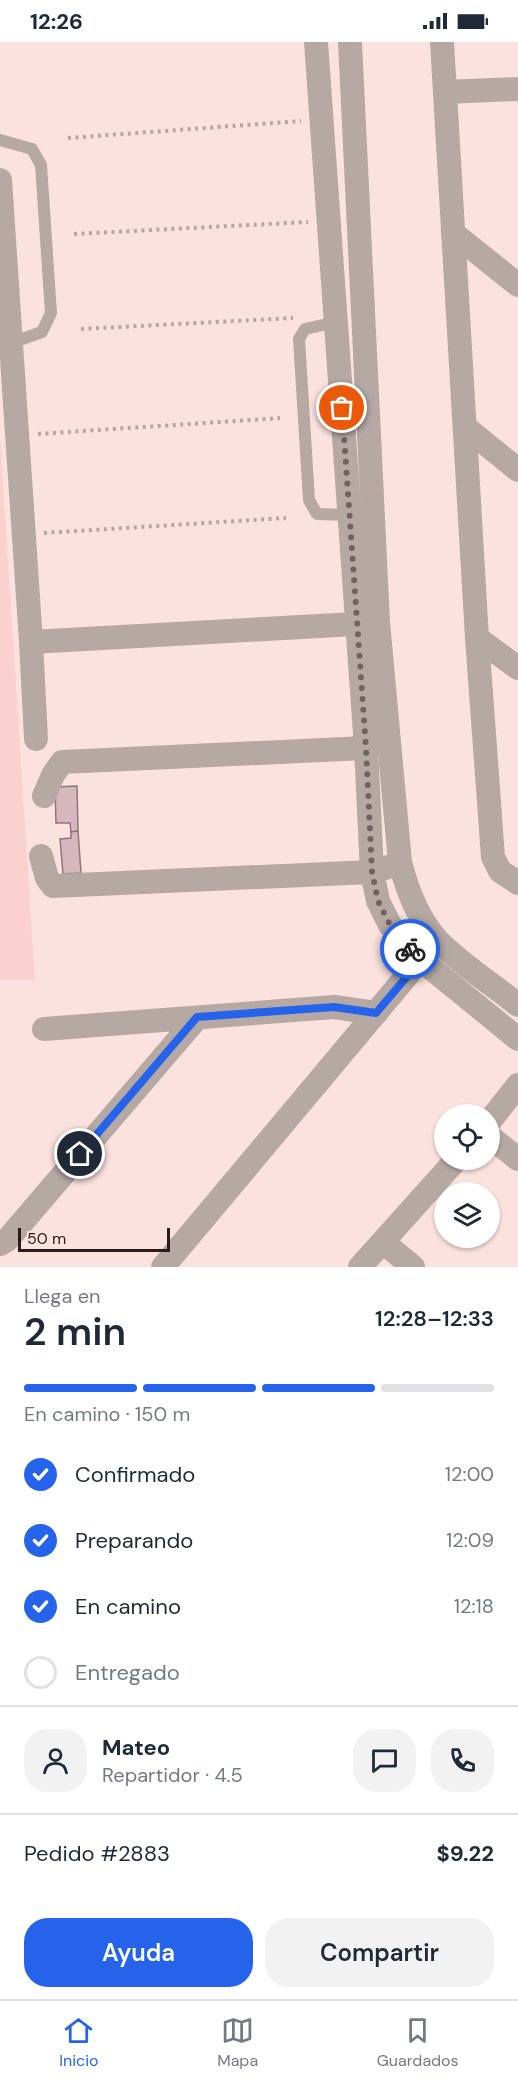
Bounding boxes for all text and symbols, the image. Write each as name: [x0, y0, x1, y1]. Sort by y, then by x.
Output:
text: 12:26: [30, 7, 83, 36]
pin: [316, 382, 367, 433]
icon: bag: [325, 391, 358, 424]
courier: [380, 919, 440, 979]
icon: bike: [394, 933, 427, 966]
map controls: [434, 1104, 500, 1248]
button: locate: [434, 1104, 500, 1170]
pin: [54, 1128, 105, 1179]
icon: home: [63, 1137, 96, 1170]
button: layers: [434, 1182, 500, 1248]
scale bar: [18, 1225, 170, 1252]
text: 50 m: [27, 1228, 66, 1249]
text: Llega en: [24, 1283, 101, 1309]
text: 12:28–12:33: [375, 1304, 494, 1333]
text: 2 min: [24, 1306, 126, 1357]
text: En camino · 150 m: [24, 1401, 190, 1427]
icon: check: [24, 1458, 57, 1491]
text: Confirmado: [75, 1460, 195, 1489]
text: 12:00: [445, 1461, 494, 1487]
icon: check: [24, 1524, 57, 1557]
text: Preparando: [75, 1526, 193, 1555]
text: 12:09: [446, 1527, 494, 1553]
icon: check: [24, 1590, 57, 1623]
text: En camino: [75, 1592, 181, 1621]
text: 12:18: [454, 1593, 494, 1619]
text: Entregado: [75, 1658, 180, 1687]
button: person: [24, 1729, 87, 1792]
button: chat: [353, 1729, 416, 1792]
button: phone: [431, 1729, 494, 1792]
text: Mateo: [102, 1733, 170, 1762]
text: Repartidor · 4.5: [102, 1762, 243, 1788]
text: Pedido #2883: [24, 1839, 170, 1868]
text: $9.22: [436, 1839, 494, 1868]
button: Ayuda: [24, 1918, 253, 1987]
button: Compartir: [265, 1918, 494, 1987]
tab: Inicio: [59, 2014, 99, 2071]
tab: Mapa: [217, 2014, 258, 2071]
tab: Guardados: [377, 2014, 459, 2071]

